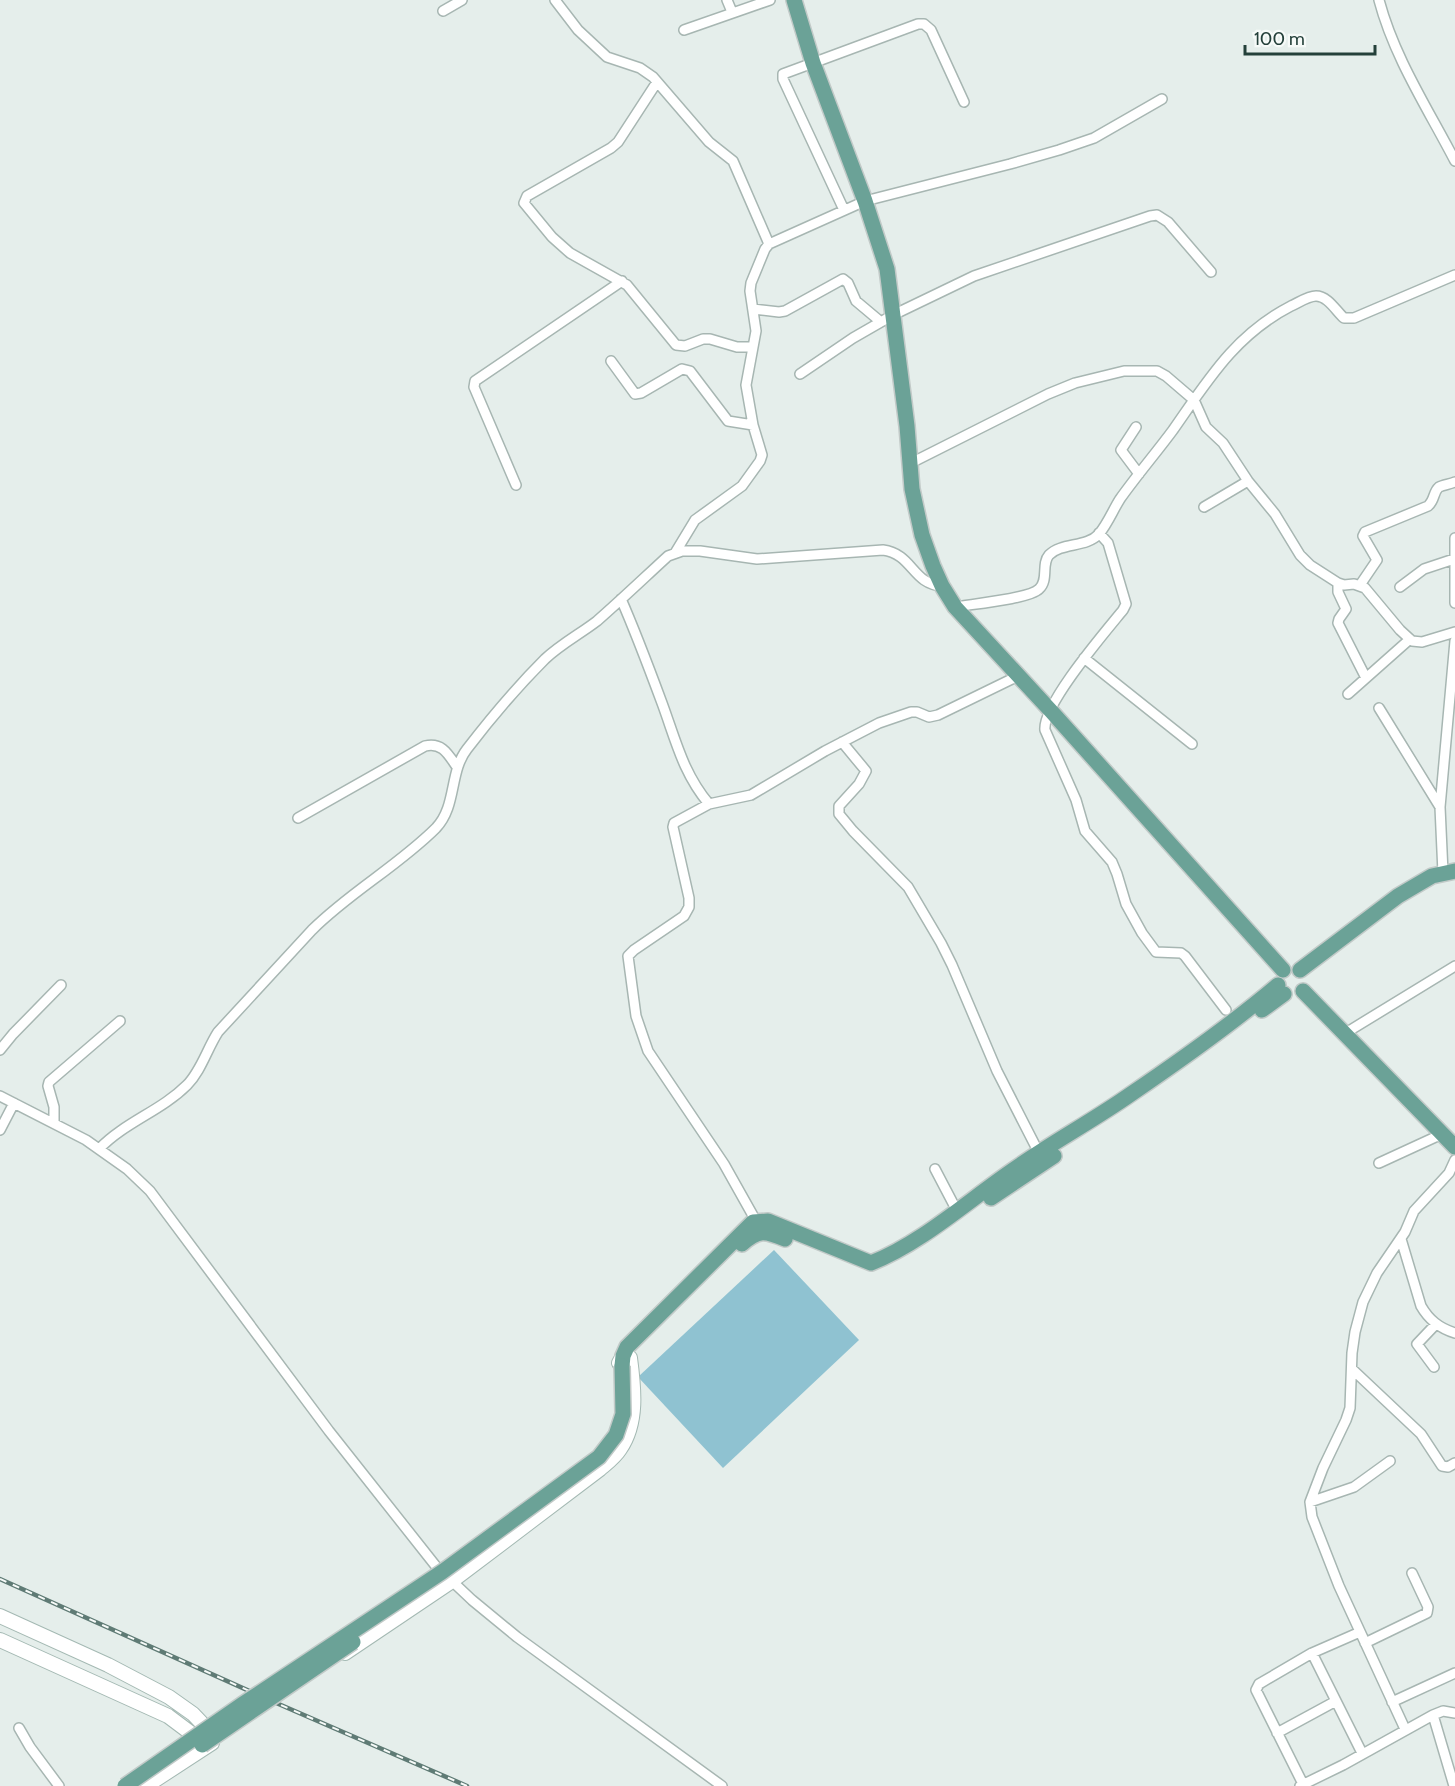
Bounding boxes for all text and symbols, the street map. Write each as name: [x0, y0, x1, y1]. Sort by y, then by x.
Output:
scale bar: [1245, 18, 1376, 56]
text: 100 m: [1254, 28, 1305, 50]

